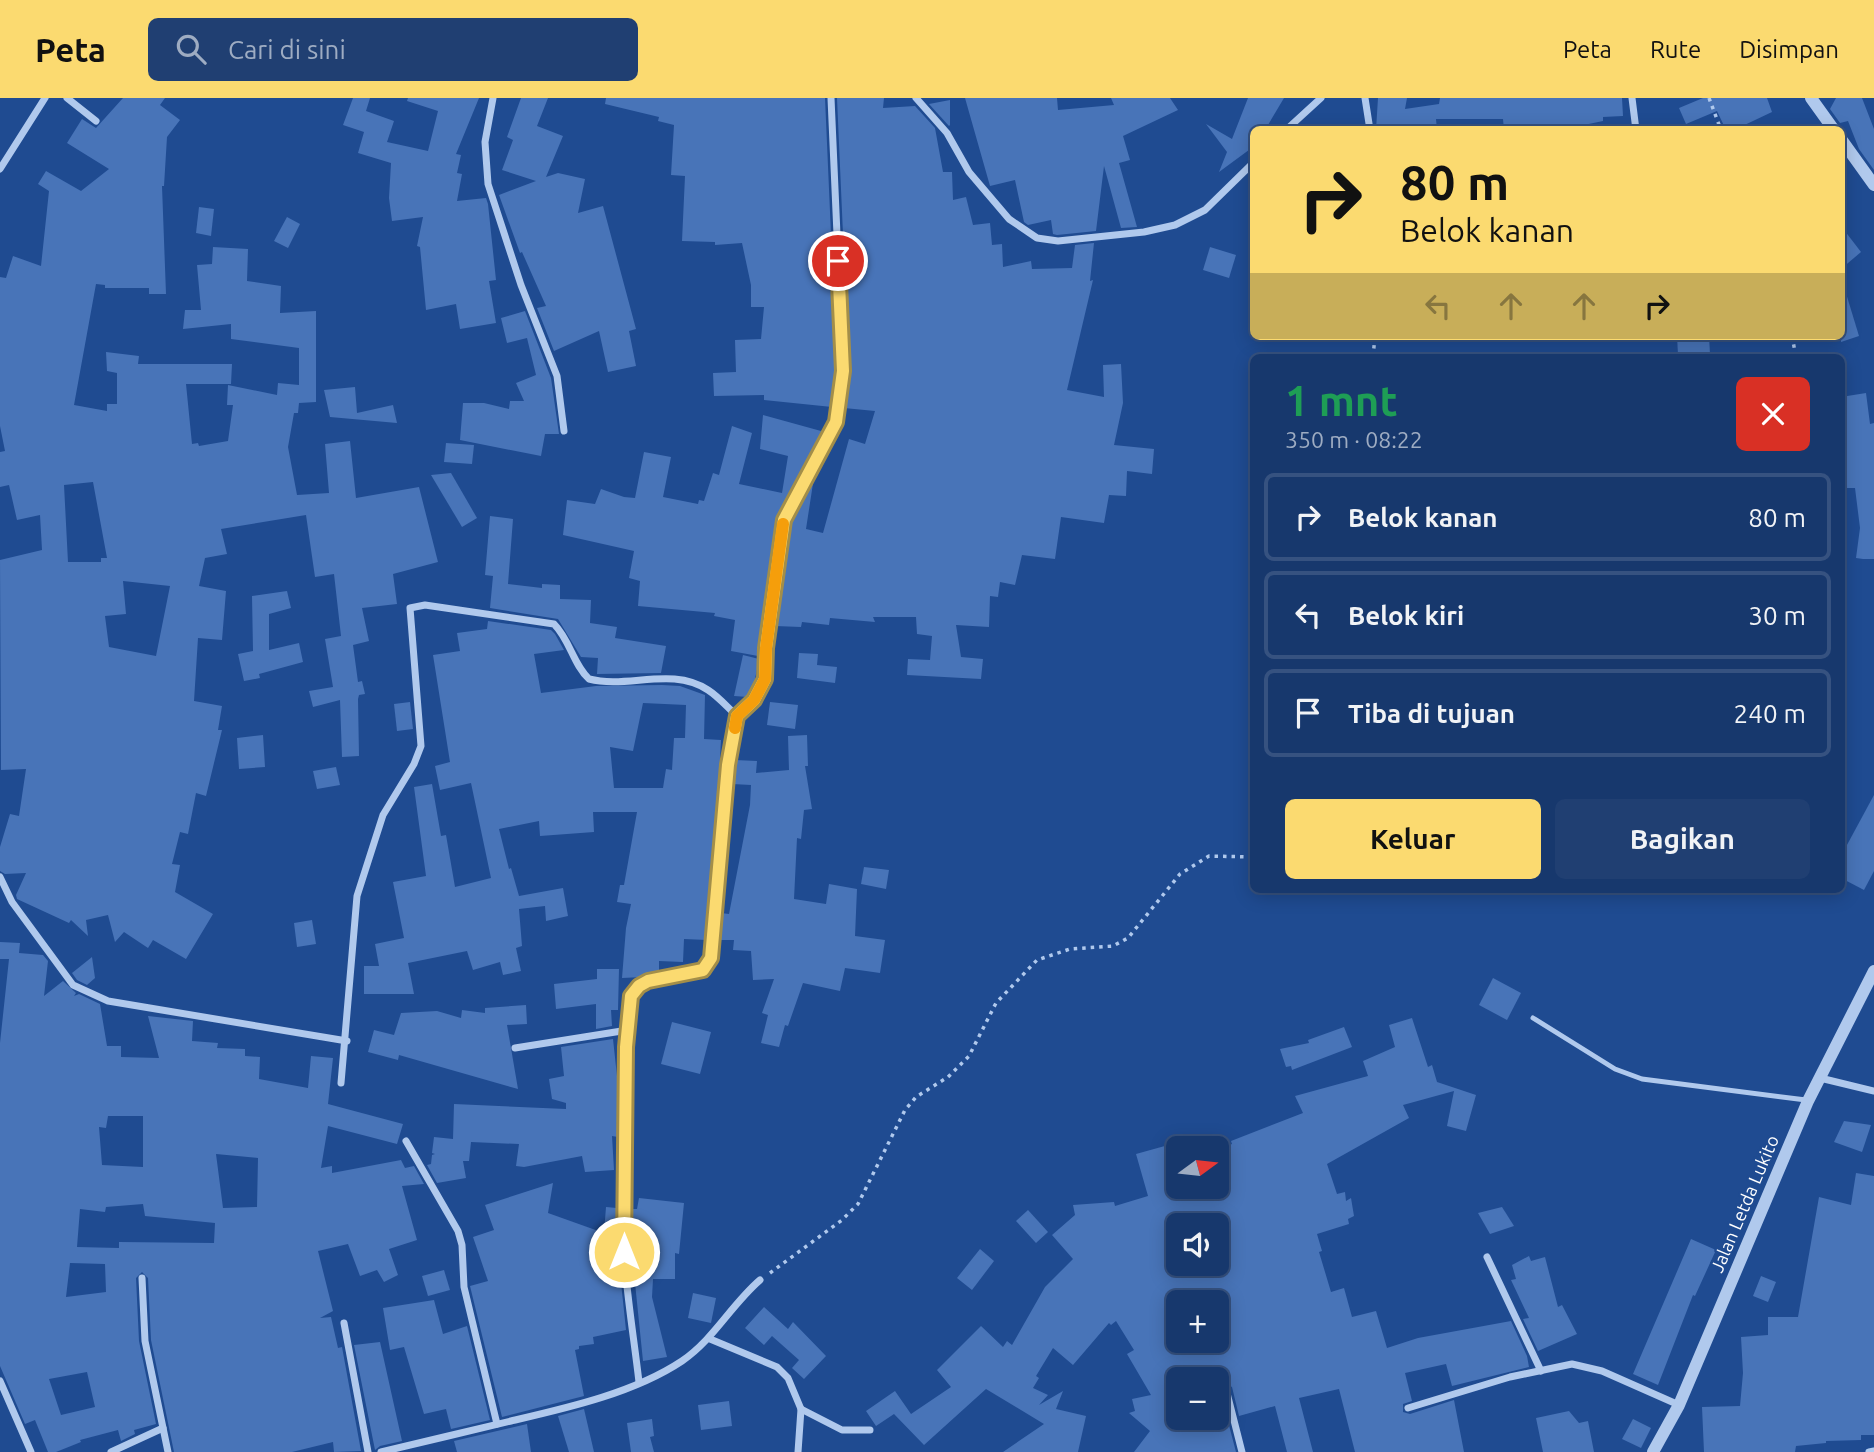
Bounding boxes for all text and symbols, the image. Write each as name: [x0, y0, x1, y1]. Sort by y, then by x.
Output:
search box: [148, 18, 638, 81]
icon: search: [172, 30, 210, 68]
text: Peta: [35, 31, 106, 68]
text: Cari di sini: [228, 35, 346, 64]
text: Peta: [1563, 36, 1612, 63]
text: Rute: [1650, 36, 1701, 63]
text: Disimpan: [1739, 36, 1839, 63]
icon: right: [1285, 154, 1376, 245]
text: 80 m: [1400, 154, 1509, 209]
text: Belok kanan: [1400, 212, 1574, 248]
pin: [808, 231, 868, 291]
icon: arrive: [819, 242, 857, 280]
icon: left: [1419, 287, 1457, 325]
icon: ahead: [1492, 287, 1530, 325]
icon: ahead: [1565, 287, 1603, 325]
icon: right: [1638, 287, 1676, 325]
text: 1 mnt: [1285, 377, 1398, 424]
button: close: [1736, 377, 1810, 451]
text: 350 m · 08:22: [1285, 427, 1423, 452]
icon: right: [1289, 498, 1327, 536]
text: Belok kanan: [1348, 503, 1498, 532]
text: 80 m: [1748, 503, 1806, 532]
icon: left: [1289, 596, 1327, 634]
text: Belok kiri: [1348, 601, 1464, 630]
text: 30 m: [1748, 601, 1806, 630]
icon: arrive: [1289, 694, 1327, 732]
text: Tiba di tujuan: [1348, 699, 1515, 728]
text: 240 m: [1734, 699, 1806, 728]
button: Keluar: [1285, 799, 1541, 879]
button: Bagikan: [1555, 799, 1810, 879]
street label: Jalan Letda Lukito: [1706, 1132, 1782, 1275]
north arrow: [1166, 1136, 1228, 1199]
map controls: [1166, 1136, 1229, 1430]
button: sound: [1166, 1213, 1229, 1276]
position arrow: [587, 1215, 661, 1289]
button: +: [1166, 1290, 1229, 1353]
button: −: [1166, 1367, 1229, 1430]

